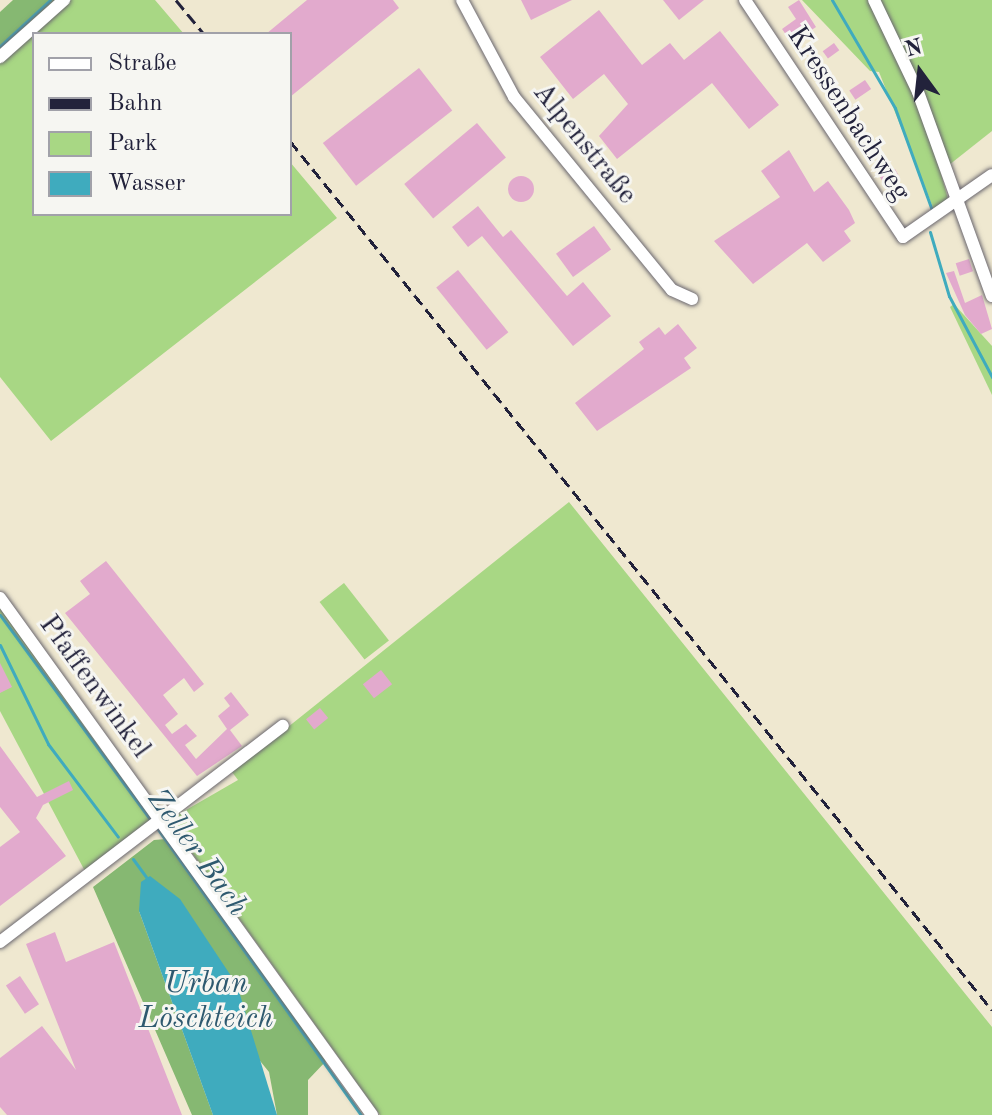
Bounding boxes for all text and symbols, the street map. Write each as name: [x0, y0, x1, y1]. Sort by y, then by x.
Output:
street label: Kressenbachweg: [779, 20, 917, 208]
legend: [32, 32, 292, 216]
north arrow: [880, 32, 960, 112]
text: N: [903, 36, 925, 62]
text: Straße: [108, 52, 177, 76]
street label: Alpenstraße: [525, 77, 643, 211]
text: Bahn: [108, 92, 162, 116]
text: Park: [108, 132, 157, 156]
text: Wasser: [108, 172, 185, 196]
street label: Pfaffenwinkel: [31, 609, 157, 765]
water label: Zeller Bach: [139, 782, 255, 924]
water label: Urban Löschteich: [139, 966, 273, 1036]

